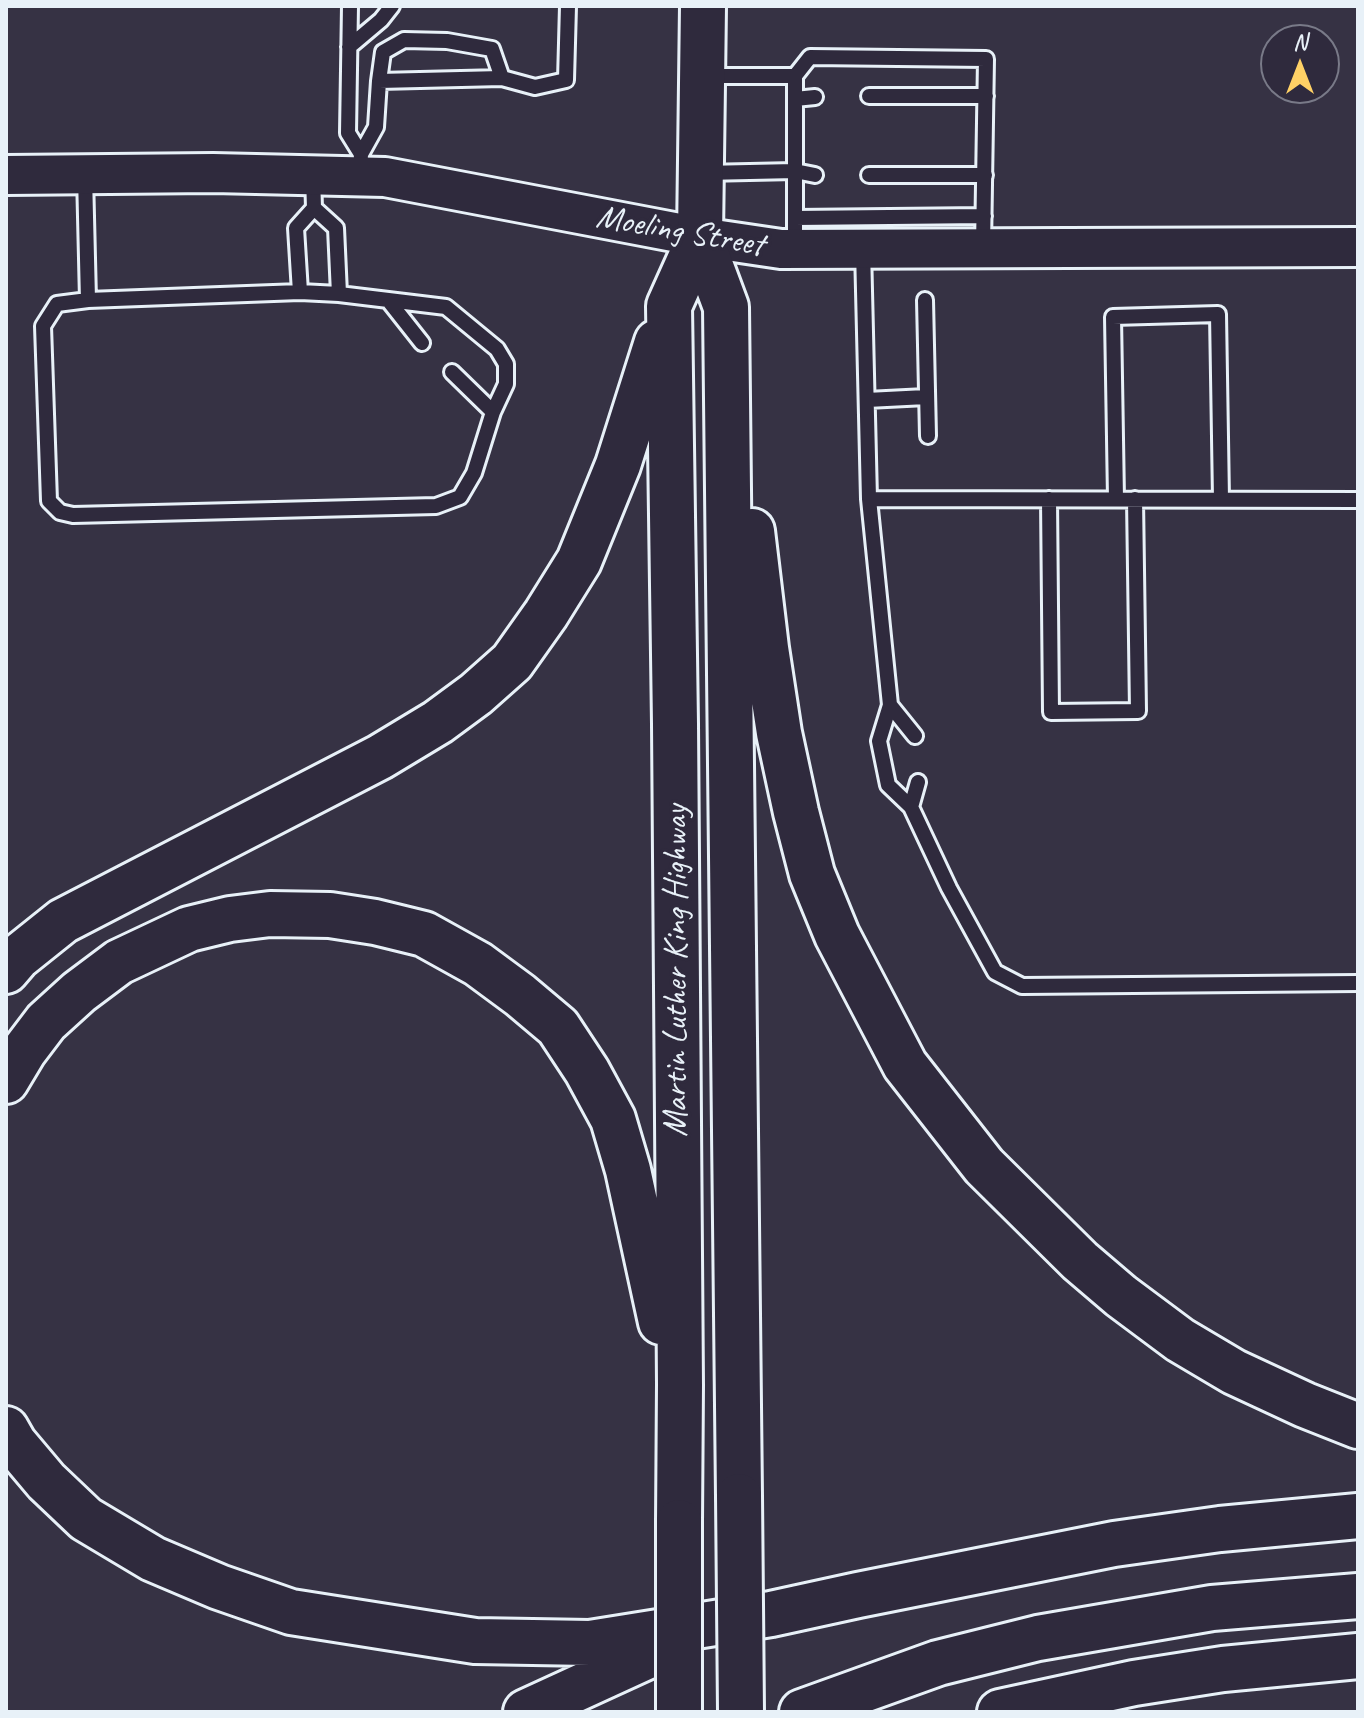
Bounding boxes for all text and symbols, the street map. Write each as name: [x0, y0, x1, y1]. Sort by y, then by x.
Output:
north arrow: [1260, 24, 1340, 104]
text: N: [1293, 28, 1307, 56]
street label: Moeling Street: [593, 197, 767, 267]
street label: Martin Luther King Highway: [657, 805, 697, 1137]

